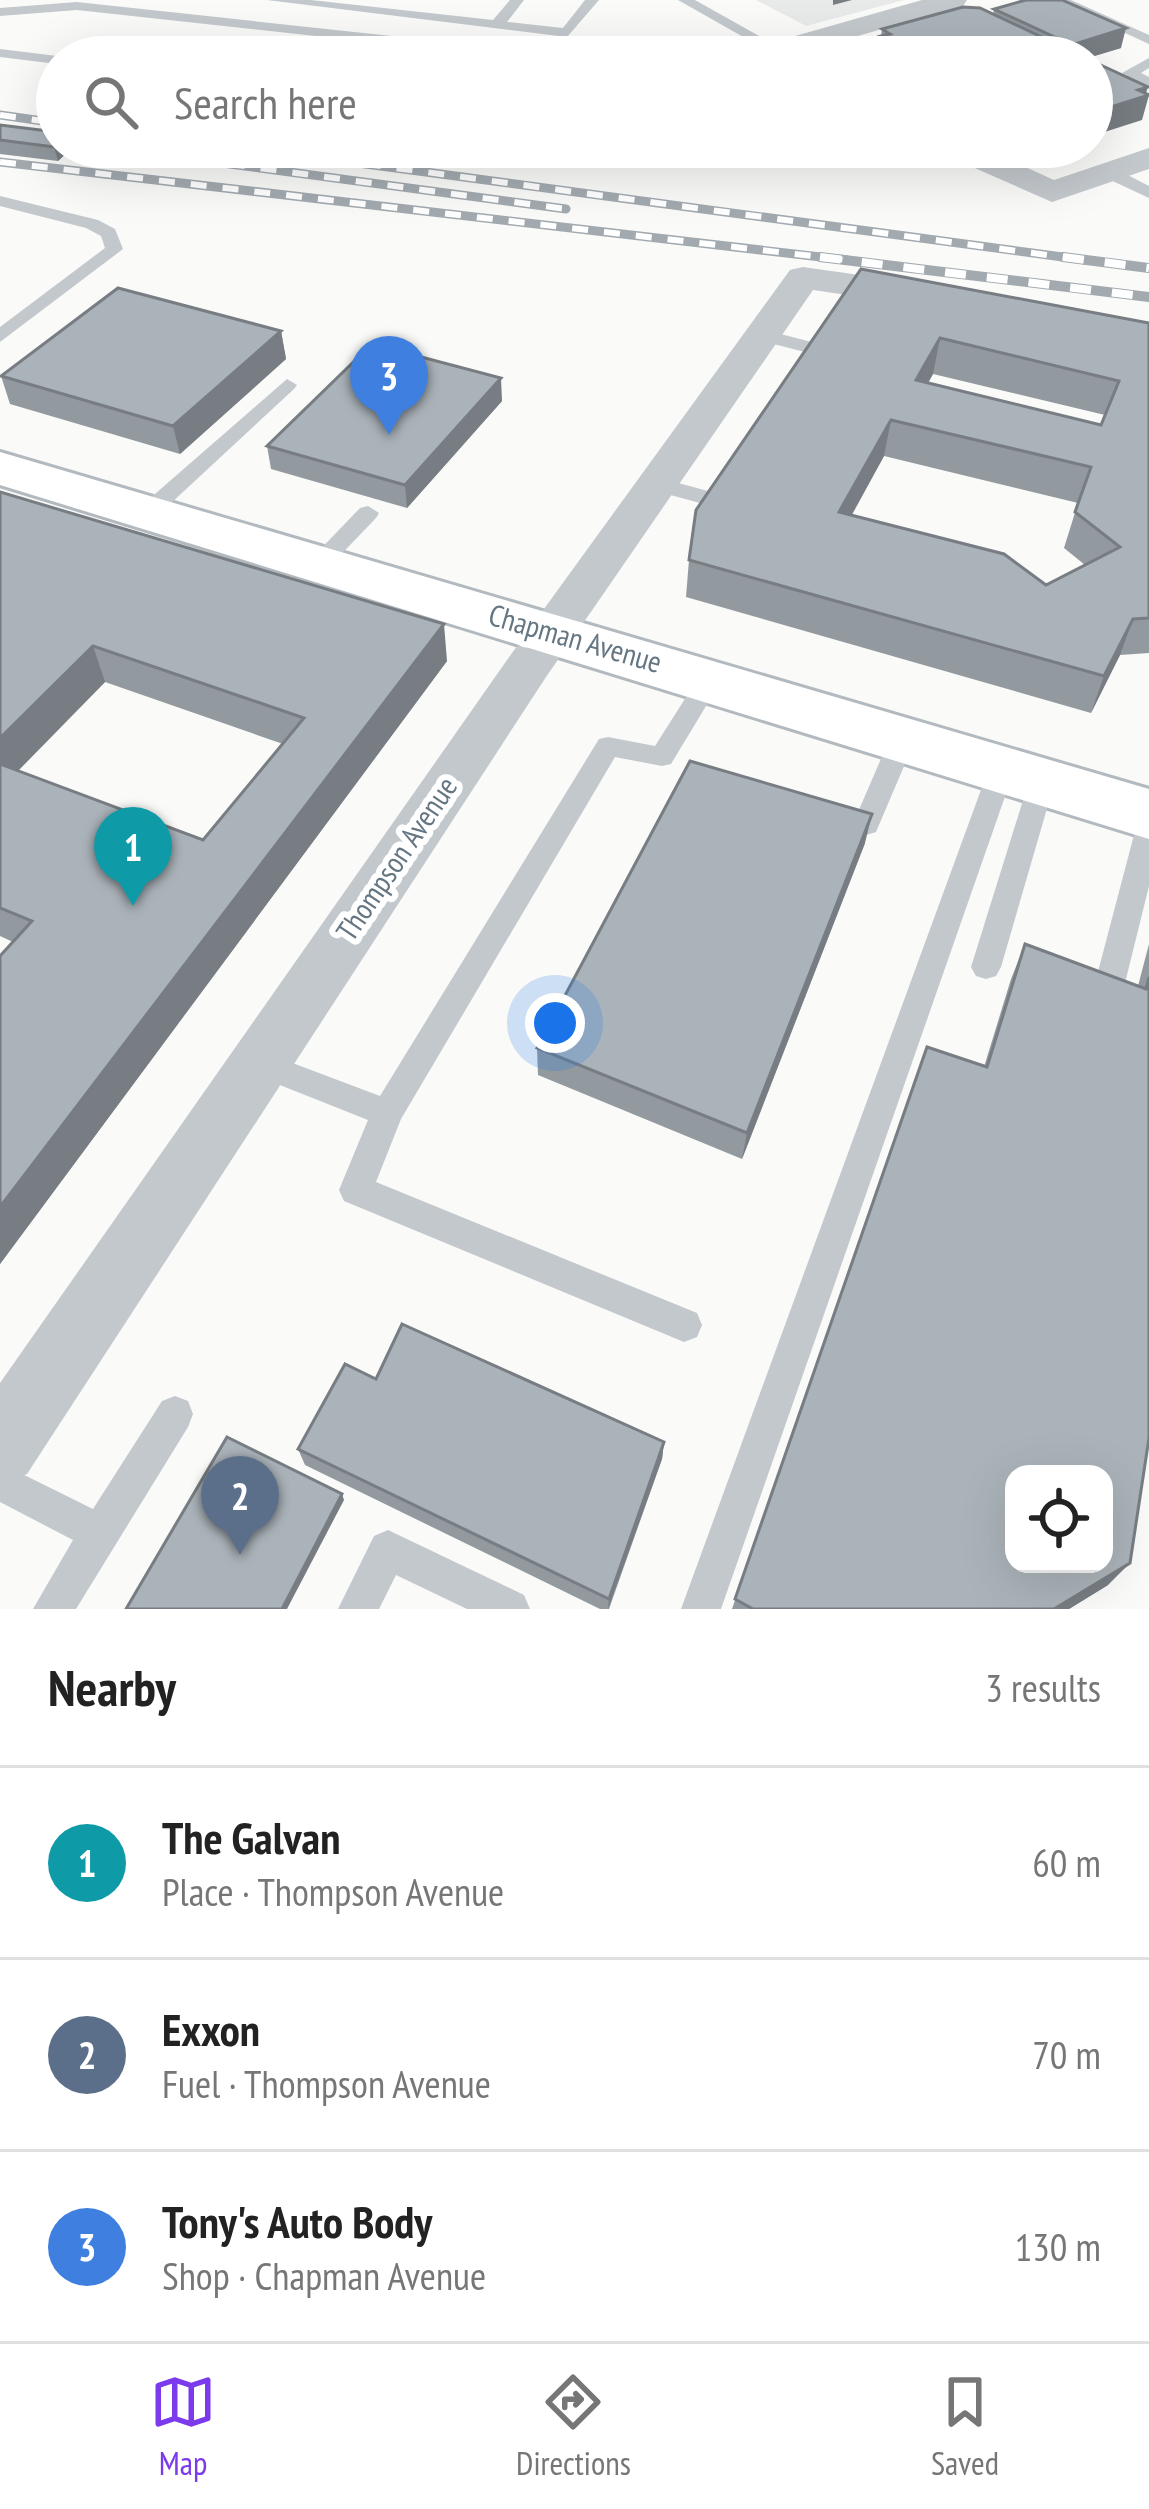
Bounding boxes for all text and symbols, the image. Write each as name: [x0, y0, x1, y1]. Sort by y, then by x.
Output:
search box: [36, 36, 1113, 168]
icon: search: [78, 69, 144, 135]
text: Search here: [174, 73, 357, 131]
pin: 3: [350, 336, 428, 435]
street label: Chapman Avenue: [484, 594, 666, 681]
street label: Thompson Avenue: [327, 769, 465, 948]
pin: 1: [94, 807, 172, 906]
your location: [525, 993, 585, 1053]
pin: 2: [201, 1456, 279, 1555]
map controls: [1005, 1465, 1113, 1573]
button: locate: [1005, 1465, 1113, 1573]
text: Nearby: [48, 1654, 176, 1720]
text: 3 results: [985, 1662, 1101, 1713]
text: The Galvan: [162, 1808, 340, 1866]
text: 1: [78, 1837, 96, 1888]
text: 60 m: [1032, 1837, 1101, 1888]
text: Place · Thompson Avenue: [162, 1866, 504, 1917]
text: Exxon: [162, 2000, 260, 2058]
text: 2: [78, 2029, 96, 2080]
text: 70 m: [1032, 2029, 1101, 2080]
text: Fuel · Thompson Avenue: [162, 2058, 491, 2109]
text: Tony's Auto Body: [162, 2192, 432, 2250]
text: 3: [78, 2221, 96, 2272]
text: 130 m: [1015, 2221, 1101, 2272]
text: Shop · Chapman Avenue: [162, 2250, 486, 2301]
tab: Map: [150, 2369, 216, 2484]
tab: Directions: [516, 2369, 631, 2484]
tab: Saved: [931, 2369, 999, 2484]

